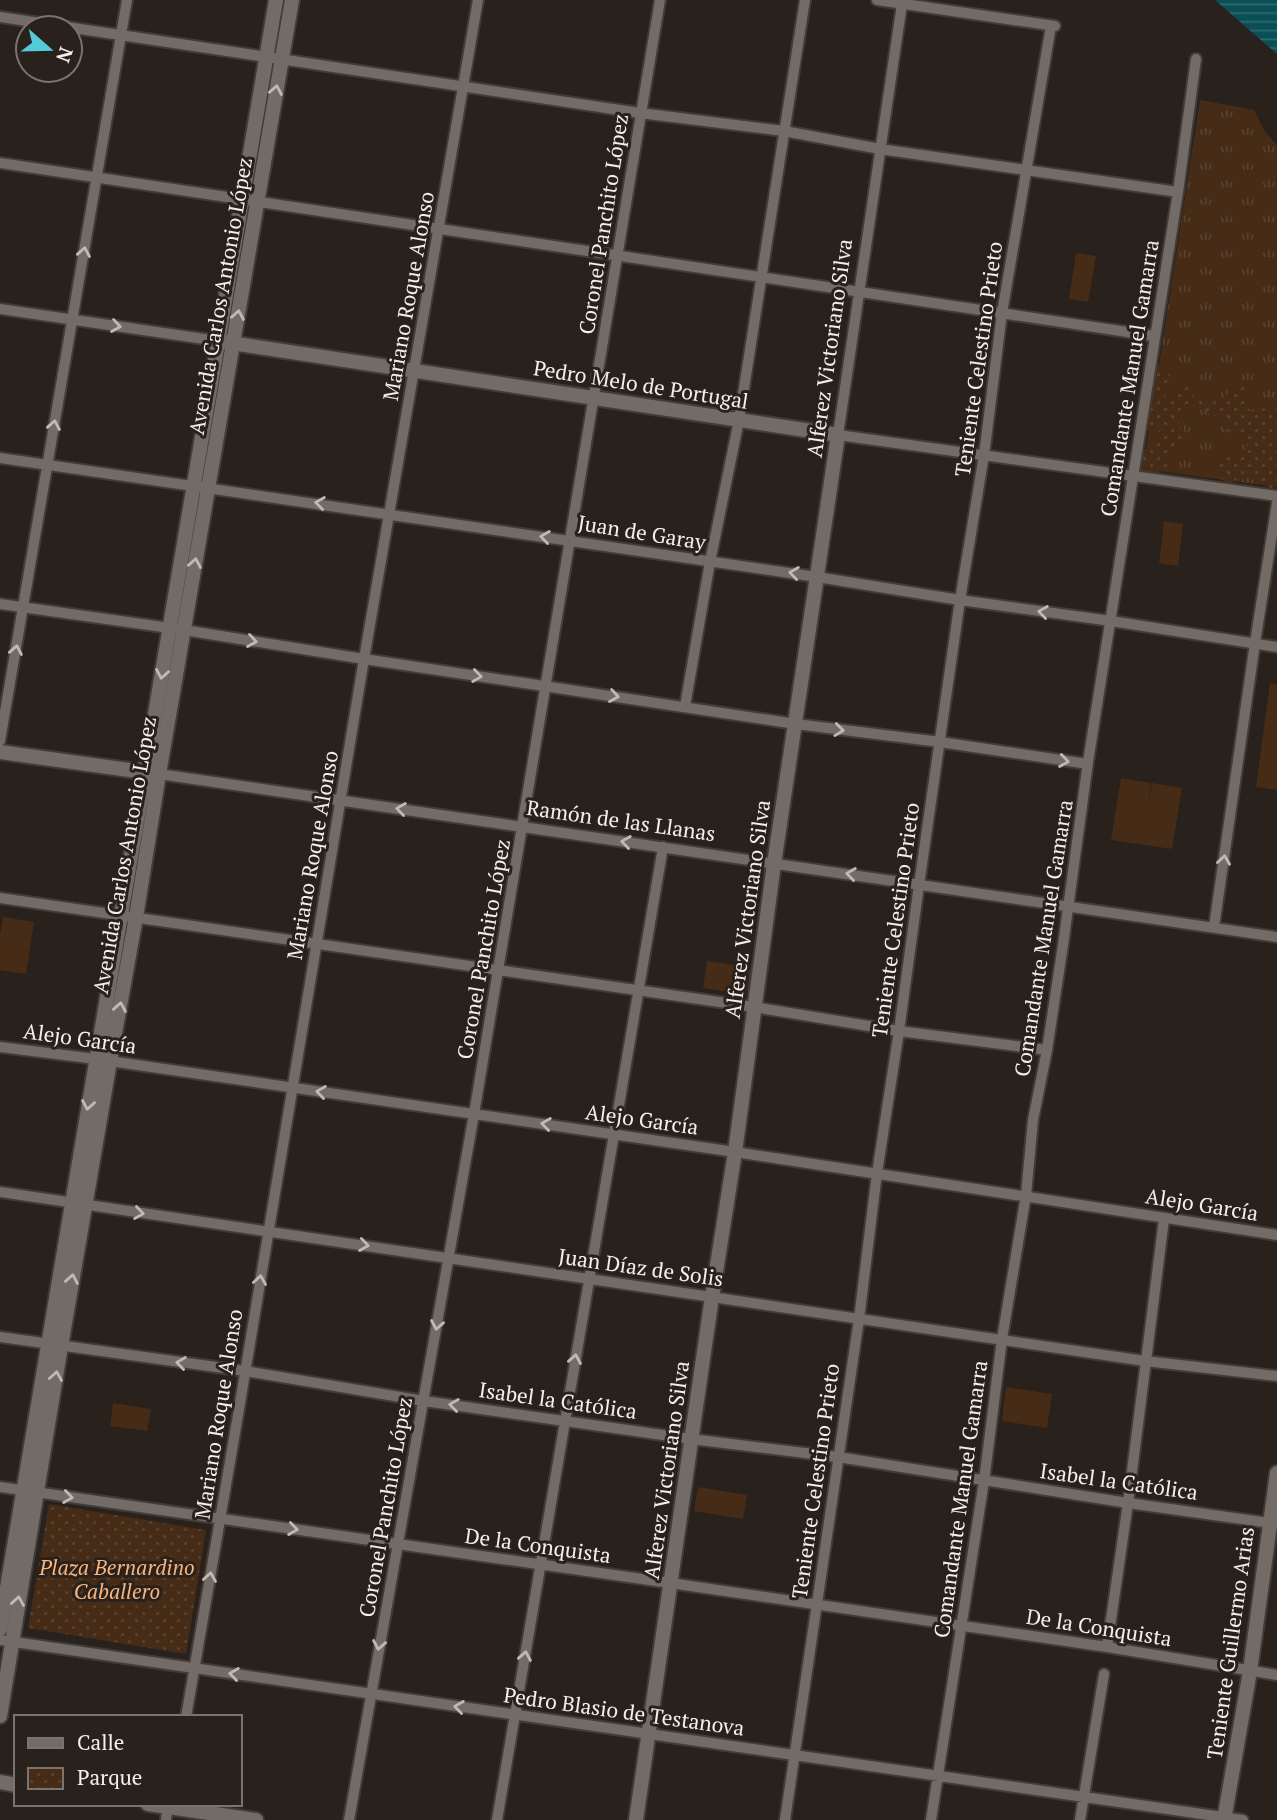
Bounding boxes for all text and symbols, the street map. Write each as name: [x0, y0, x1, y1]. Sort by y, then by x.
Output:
north arrow: [14, 14, 84, 84]
text: N: [51, 44, 80, 67]
one-way arrow: [268, 84, 283, 96]
street label: Coronel Panchito López: [572, 112, 634, 336]
street label: Avenida Carlos Antonio López: [182, 155, 258, 437]
street label: Mariano Roque Alonso: [376, 189, 440, 403]
street label: Alferez Victoriano Silva: [800, 237, 858, 459]
street label: Comandante Manuel Gamarra: [1093, 237, 1165, 518]
street label: Teniente Celestino Prieto: [948, 240, 1008, 478]
one-way arrow: [76, 246, 91, 258]
one-way arrow: [230, 309, 245, 320]
one-way arrow: [110, 318, 122, 333]
street label: Pedro Melo de Portugal: [531, 353, 751, 415]
one-way arrow: [46, 419, 61, 431]
one-way arrow: [314, 496, 326, 511]
street label: Juan de Garay: [576, 508, 708, 556]
one-way arrow: [539, 530, 551, 545]
one-way arrow: [187, 557, 202, 569]
one-way arrow: [788, 566, 800, 581]
one-way arrow: [1037, 604, 1049, 619]
one-way arrow: [246, 633, 258, 648]
one-way arrow: [8, 644, 23, 656]
one-way arrow: [155, 668, 170, 679]
one-way arrow: [471, 668, 482, 683]
one-way arrow: [608, 688, 620, 703]
street label: Avenida Carlos Antonio López: [86, 714, 162, 996]
one-way arrow: [833, 722, 845, 737]
street label: Mariano Roque Alonso: [280, 748, 344, 962]
one-way arrow: [1059, 753, 1070, 768]
street label: Ramón de las Llanas: [525, 793, 717, 847]
street label: Comandante Manuel Gamarra: [1007, 797, 1079, 1078]
street label: Alferez Victoriano Silva: [718, 798, 776, 1020]
street label: Teniente Celestino Prieto: [865, 801, 925, 1039]
one-way arrow: [395, 802, 407, 817]
one-way arrow: [620, 835, 632, 850]
street label: Coronel Panchito López: [450, 837, 516, 1061]
one-way arrow: [1216, 854, 1231, 866]
one-way arrow: [845, 867, 857, 882]
one-way arrow: [112, 1001, 127, 1013]
street label: Alejo García: [22, 1016, 139, 1060]
one-way arrow: [315, 1085, 327, 1100]
street label: Alejo García: [584, 1097, 701, 1141]
one-way arrow: [81, 1099, 96, 1111]
one-way arrow: [540, 1117, 552, 1132]
street label: Alejo García: [1144, 1181, 1261, 1227]
one-way arrow: [133, 1205, 145, 1220]
one-way arrow: [358, 1237, 370, 1252]
street label: Juan Díaz de Solis: [557, 1242, 725, 1292]
one-way arrow: [64, 1273, 79, 1285]
one-way arrow: [252, 1274, 267, 1286]
street label: Mariano Roque Alonso: [188, 1307, 248, 1521]
one-way arrow: [431, 1319, 446, 1331]
one-way arrow: [567, 1353, 582, 1365]
one-way arrow: [175, 1355, 186, 1370]
street label: Comandante Manuel Gamarra: [927, 1358, 993, 1640]
street label: Alferez Victoriano Silva: [637, 1359, 695, 1581]
street label: Teniente Celestino Prieto: [785, 1362, 845, 1600]
one-way arrow: [48, 1370, 63, 1382]
street label: Isabel la Católica: [477, 1375, 639, 1425]
street label: Coronel Panchito López: [352, 1395, 418, 1619]
one-way arrow: [448, 1398, 460, 1413]
street label: Isabel la Católica: [1038, 1456, 1200, 1506]
one-way arrow: [62, 1489, 73, 1504]
street label: De la Conquista: [463, 1521, 613, 1569]
one-way arrow: [287, 1522, 299, 1537]
street label: Teniente Guillermo Arias: [1200, 1525, 1260, 1761]
park label: Plaza Bernardino Caballero: [38, 1553, 195, 1605]
one-way arrow: [202, 1571, 217, 1583]
one-way arrow: [10, 1595, 25, 1607]
street label: De la Conquista: [1024, 1602, 1174, 1652]
one-way arrow: [372, 1639, 387, 1651]
one-way arrow: [517, 1650, 532, 1662]
one-way arrow: [228, 1667, 240, 1682]
street label: Pedro Blasio de Testanova: [502, 1680, 747, 1742]
one-way arrow: [454, 1699, 465, 1714]
legend: [14, 1715, 242, 1806]
text: Calle: [77, 1728, 124, 1756]
text: Parque: [77, 1763, 142, 1791]

